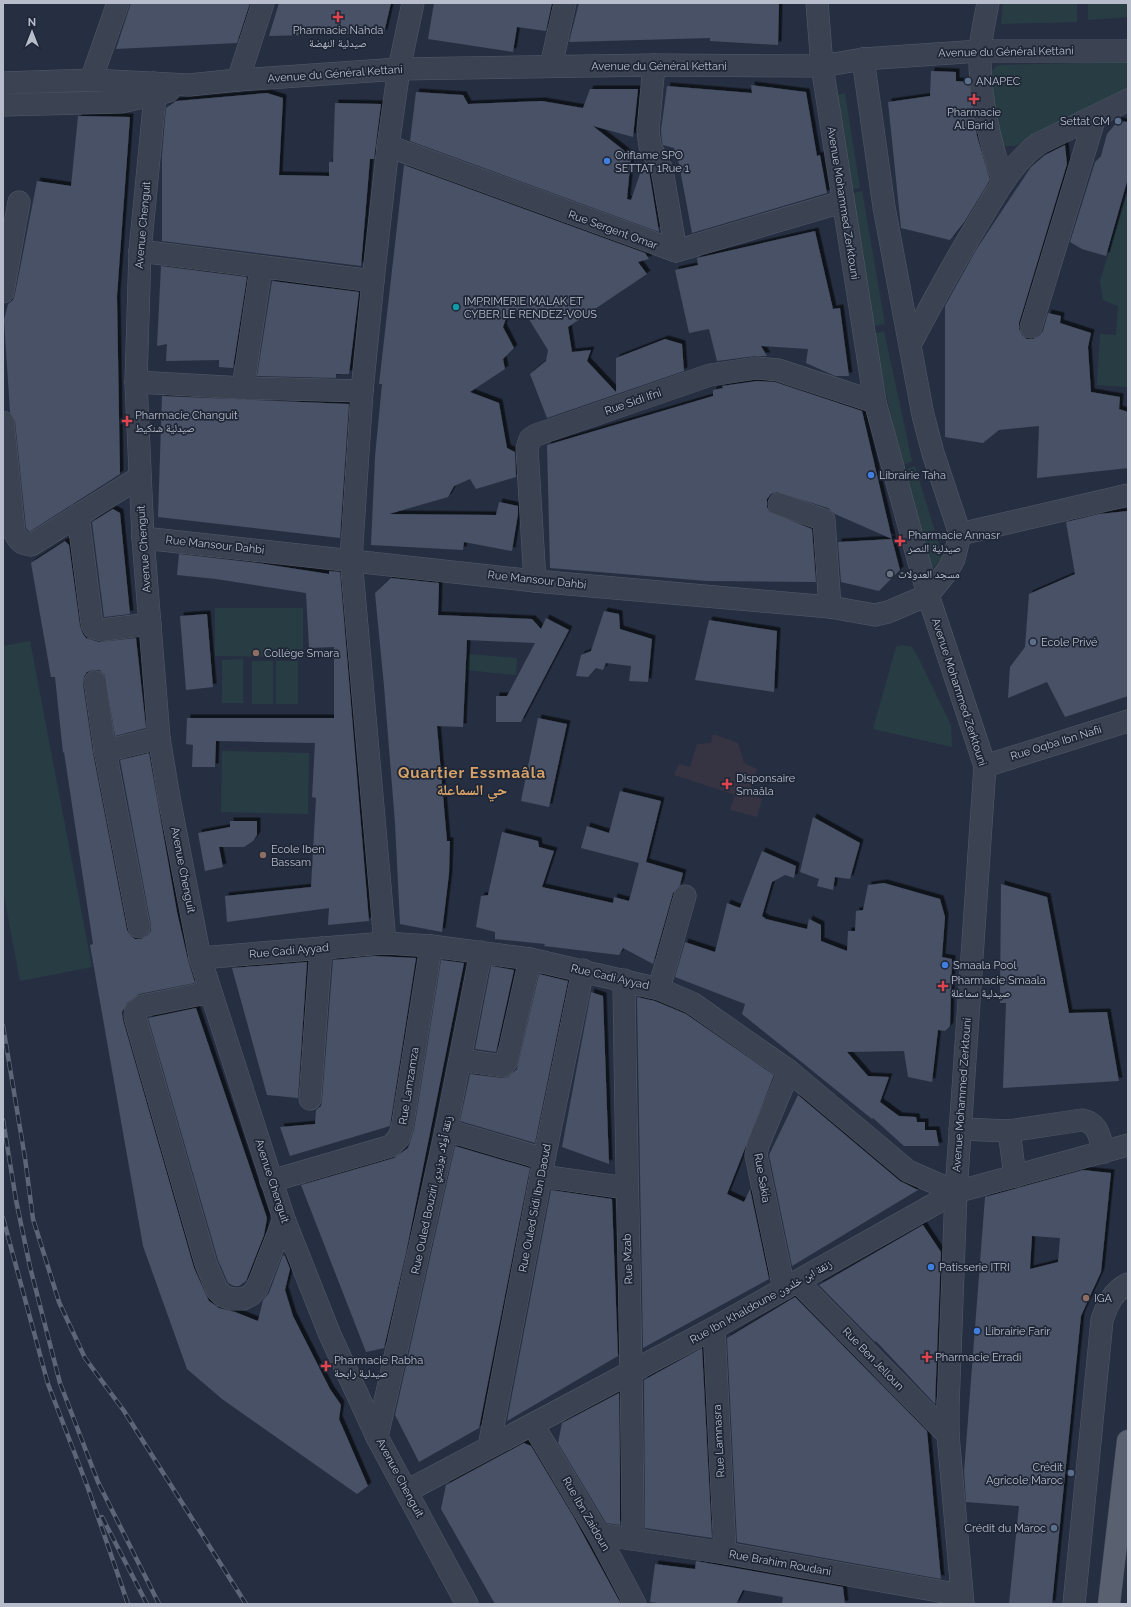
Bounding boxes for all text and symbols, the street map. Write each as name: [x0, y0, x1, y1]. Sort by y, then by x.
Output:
north arrow: [12, 12, 52, 52]
marker: Pharmacie Nahda صيدلية النهضة: [333, 12, 343, 22]
text: N: [28, 16, 36, 29]
place label: Pharmacie Nahda صيدلية النهضة: [293, 24, 383, 50]
street label: Avenue du Général Kettani: [938, 44, 1074, 60]
street label: Avenue du Général Kettani: [591, 60, 727, 73]
street label: Avenue du Général Kettani: [267, 63, 403, 85]
place label: ANAPEC: [976, 75, 1021, 88]
marker: ANAPEC: [963, 76, 973, 86]
marker: Pharmacie Al Barid: [969, 94, 979, 104]
place label: Pharmacie Al Barid: [947, 106, 1002, 132]
place label: Settat CM: [1060, 115, 1110, 128]
marker: Settat CM: [1113, 116, 1123, 126]
street label: Avenue Mohammed Zerktouni: [824, 126, 862, 280]
place label: Oriflame SPO SETTAT 1Rue 1: [615, 149, 690, 175]
marker: Oriflame SPO SETTAT 1Rue 1: [602, 156, 612, 166]
street label: Avenue Chenguit: [133, 180, 153, 269]
street label: Rue Sergent Omar: [567, 208, 660, 252]
place label: IMPRIMERIE MALAK ET CYBER LE RENDEZ-VOUS: [464, 295, 597, 321]
marker: IMPRIMERIE MALAK ET CYBER LE RENDEZ-VOUS: [451, 302, 461, 312]
street label: Rue Sidi Ifni: [603, 386, 663, 418]
place label: Pharmacie Changuit صيدلية شنكيط: [135, 409, 238, 435]
marker: Pharmacie Changuit صيدلية شنكيط: [122, 416, 132, 426]
place label: Librairie Taha: [879, 469, 946, 482]
marker: Librairie Taha: [866, 470, 876, 480]
street label: Avenue Chenguit: [134, 505, 154, 593]
place label: Pharmacie Annasr صيدلية النصر: [907, 529, 1000, 555]
street label: Rue Mansour Dahbi: [165, 533, 265, 557]
marker: Pharmacie Annasr صيدلية النصر: [895, 536, 905, 546]
street label: Rue Mansour Dahbi: [487, 568, 587, 592]
place label: مسجد العدولات: [898, 568, 960, 581]
marker: مسجد العدولات: [885, 569, 895, 579]
street label: Avenue Mohammed Zerktouni: [929, 616, 989, 768]
place label: Ecole Privé: [1041, 636, 1098, 649]
marker: Ecole Privé: [1028, 637, 1038, 647]
place label: Collège Smara: [264, 647, 339, 660]
marker: Collège Smara: [251, 648, 261, 658]
street label: Rue Oqba Ibn Nafii: [1009, 723, 1103, 763]
district label: Quartier Essmaâla حي السماعلة: [398, 764, 546, 802]
place label: Disponsaire Smaâla: [736, 772, 796, 798]
marker: Disponsaire Smaâla: [721, 778, 733, 790]
street label: Avenue Chenguit: [168, 826, 198, 915]
place label: Ecole Iben Bassam: [271, 843, 325, 869]
marker: Ecole Iben Bassam: [258, 850, 268, 860]
street label: Rue Cadi Ayyad: [249, 941, 329, 961]
place label: Smaala Pool: [953, 959, 1016, 972]
marker: Smaala Pool: [940, 960, 950, 970]
street label: Rue Cadi Ayyad: [570, 962, 650, 992]
place label: Pharmacie Smaala صيدلية سماعلة: [951, 974, 1046, 1000]
marker: Pharmacie Smaala صيدلية سماعلة: [938, 981, 948, 991]
street label: Avenue Mohammed Zerktouni: [950, 1017, 974, 1173]
street label: Rue Lamzamza: [396, 1046, 422, 1126]
street label: Rue Ouled Bouziri زنقة أولاد بوزيري: [408, 1114, 457, 1276]
street label: Avenue Chenguit: [252, 1137, 292, 1225]
street label: Rue Ouled Sidi Ibn Daoud: [516, 1143, 554, 1273]
street label: Rue Sakia: [751, 1152, 773, 1204]
street label: Rue Mzab: [621, 1233, 635, 1285]
street label: Rue Ibn Khaldoune زنقة ابن خلدون: [688, 1257, 834, 1347]
place label: Patisserie ITRI: [939, 1261, 1010, 1274]
marker: Patisserie ITRI: [926, 1262, 936, 1272]
place label: IGA: [1094, 1292, 1113, 1305]
marker: IGA: [1081, 1293, 1091, 1303]
street label: Rue Ben Jelloun: [840, 1325, 906, 1393]
place label: Librairie Farir: [985, 1325, 1050, 1338]
marker: Librairie Farir: [972, 1326, 982, 1336]
place label: Pharmacie Erradi: [935, 1351, 1022, 1364]
marker: Pharmacie Erradi: [922, 1352, 932, 1362]
place label: Pharmacie Rabha صيدلية رابحة: [334, 1354, 423, 1380]
marker: Pharmacie Rabha صيدلية رابحة: [321, 1361, 331, 1371]
street label: Rue Lamnasra: [711, 1404, 727, 1478]
street label: Avenue Chenguit: [374, 1436, 426, 1520]
place label: Crédit Agricole Maroc: [986, 1461, 1063, 1487]
marker: Crédit Agricole Maroc: [1066, 1468, 1076, 1478]
street label: Rue Ibn Zaidoun: [560, 1475, 612, 1553]
place label: Crédit du Maroc: [965, 1522, 1046, 1535]
marker: Crédit du Maroc: [1049, 1523, 1059, 1533]
street label: Rue Brahim Roudani: [728, 1548, 832, 1578]

